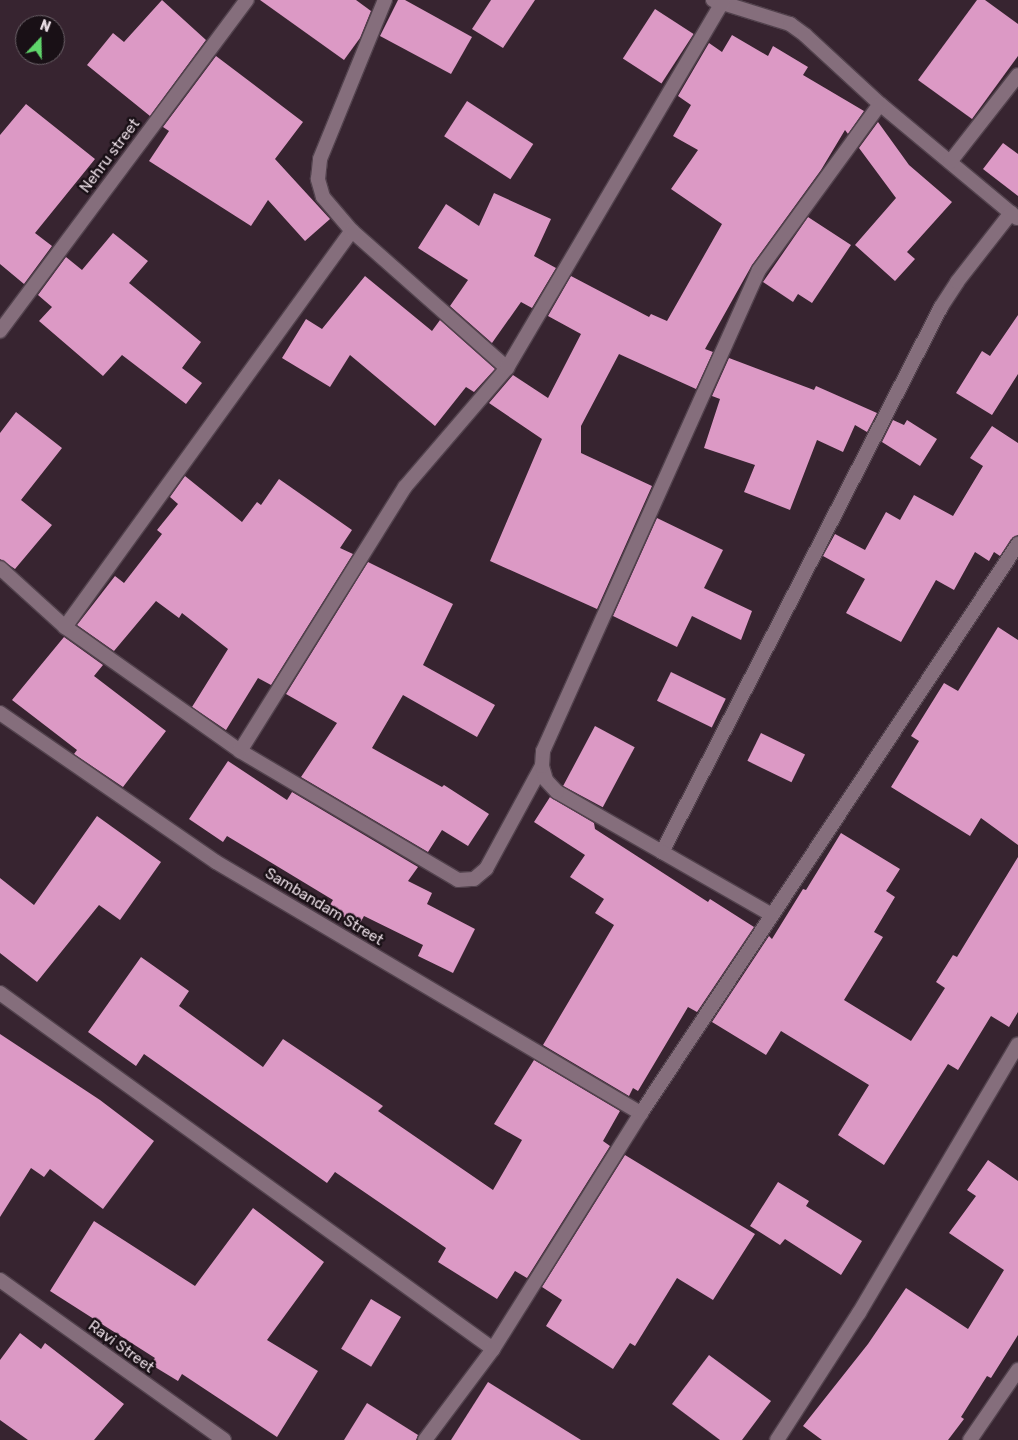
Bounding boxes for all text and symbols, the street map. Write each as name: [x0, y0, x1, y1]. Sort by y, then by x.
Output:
north arrow: [15, 15, 65, 65]
text: N: [37, 17, 53, 36]
street label: Nehru street: [76, 115, 144, 197]
street label: Sambandam Street: [262, 865, 386, 949]
street label: Ravi Street: [85, 1317, 157, 1377]

